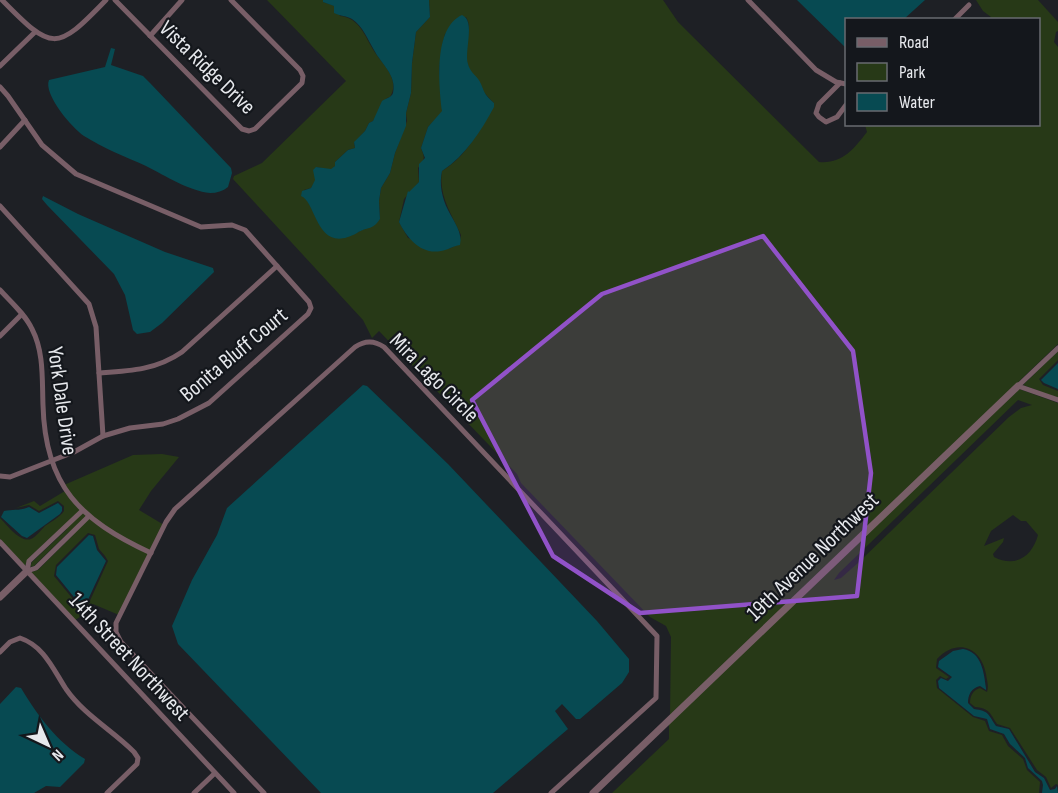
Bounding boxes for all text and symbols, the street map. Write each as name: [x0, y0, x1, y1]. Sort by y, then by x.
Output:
street label: Vista Ridge Drive: [153, 15, 261, 121]
legend: [845, 18, 1040, 126]
text: Road: [899, 32, 929, 53]
text: Park: [899, 62, 925, 83]
text: Water: [899, 92, 935, 113]
street label: Bonita Bluff Court: [175, 302, 294, 408]
street label: Mira Lago Circle: [384, 328, 484, 428]
street label: York Dale Drive: [41, 345, 83, 457]
street label: 19th Avenue Northwest: [741, 487, 885, 627]
street label: 14th Street Northwest: [63, 587, 195, 727]
north arrow: [18, 715, 78, 775]
text: N: [48, 745, 67, 765]

